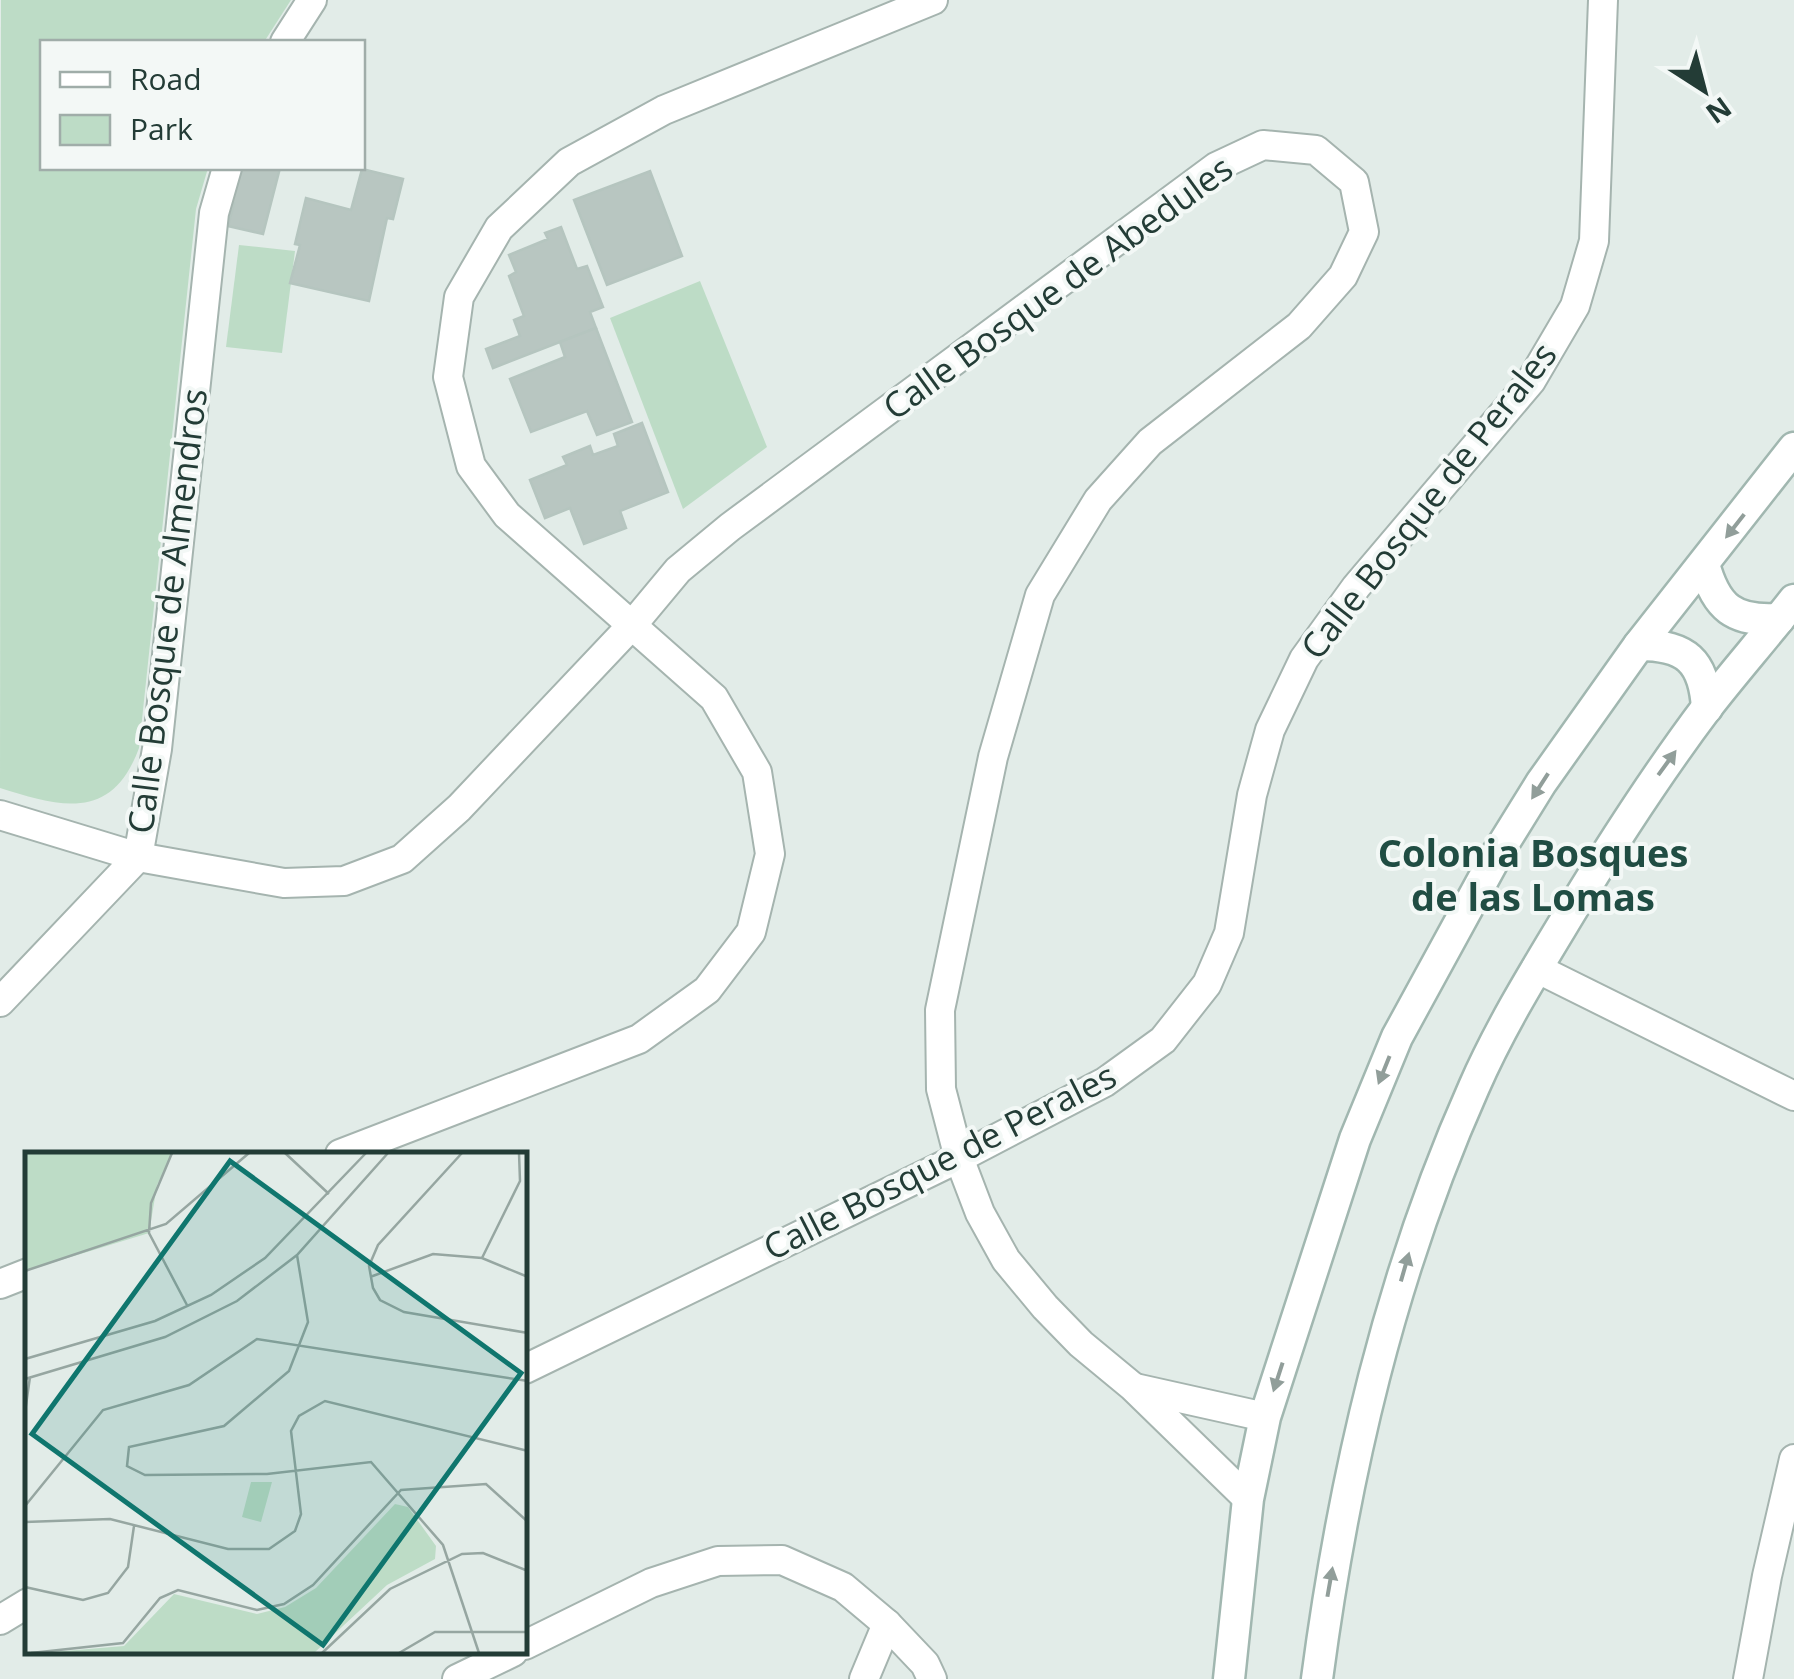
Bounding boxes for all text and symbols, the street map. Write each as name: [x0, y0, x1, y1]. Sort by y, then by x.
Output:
legend: [40, 40, 365, 170]
north arrow: [1654, 40, 1754, 140]
text: Road: [130, 58, 202, 99]
text: N: [1699, 89, 1740, 133]
text: Park: [130, 108, 193, 149]
street label: Calle Bosque de Abedules: [873, 144, 1241, 430]
street label: Calle Bosque de Perales: [1289, 332, 1566, 668]
street label: Calle Bosque de Almendros: [116, 386, 217, 836]
one-way arrow: [1725, 513, 1745, 539]
one-way arrow: [1657, 750, 1677, 777]
one-way arrow: [1531, 772, 1549, 799]
district label: Colonia Bosques de las Lomas: [1378, 826, 1688, 922]
street label: Calle Bosque de Perales: [755, 1051, 1124, 1270]
one-way arrow: [1375, 1055, 1391, 1085]
inset map: [25, 1152, 528, 1654]
one-way arrow: [1398, 1251, 1413, 1281]
one-way arrow: [1269, 1363, 1284, 1393]
one-way arrow: [1323, 1566, 1339, 1598]

